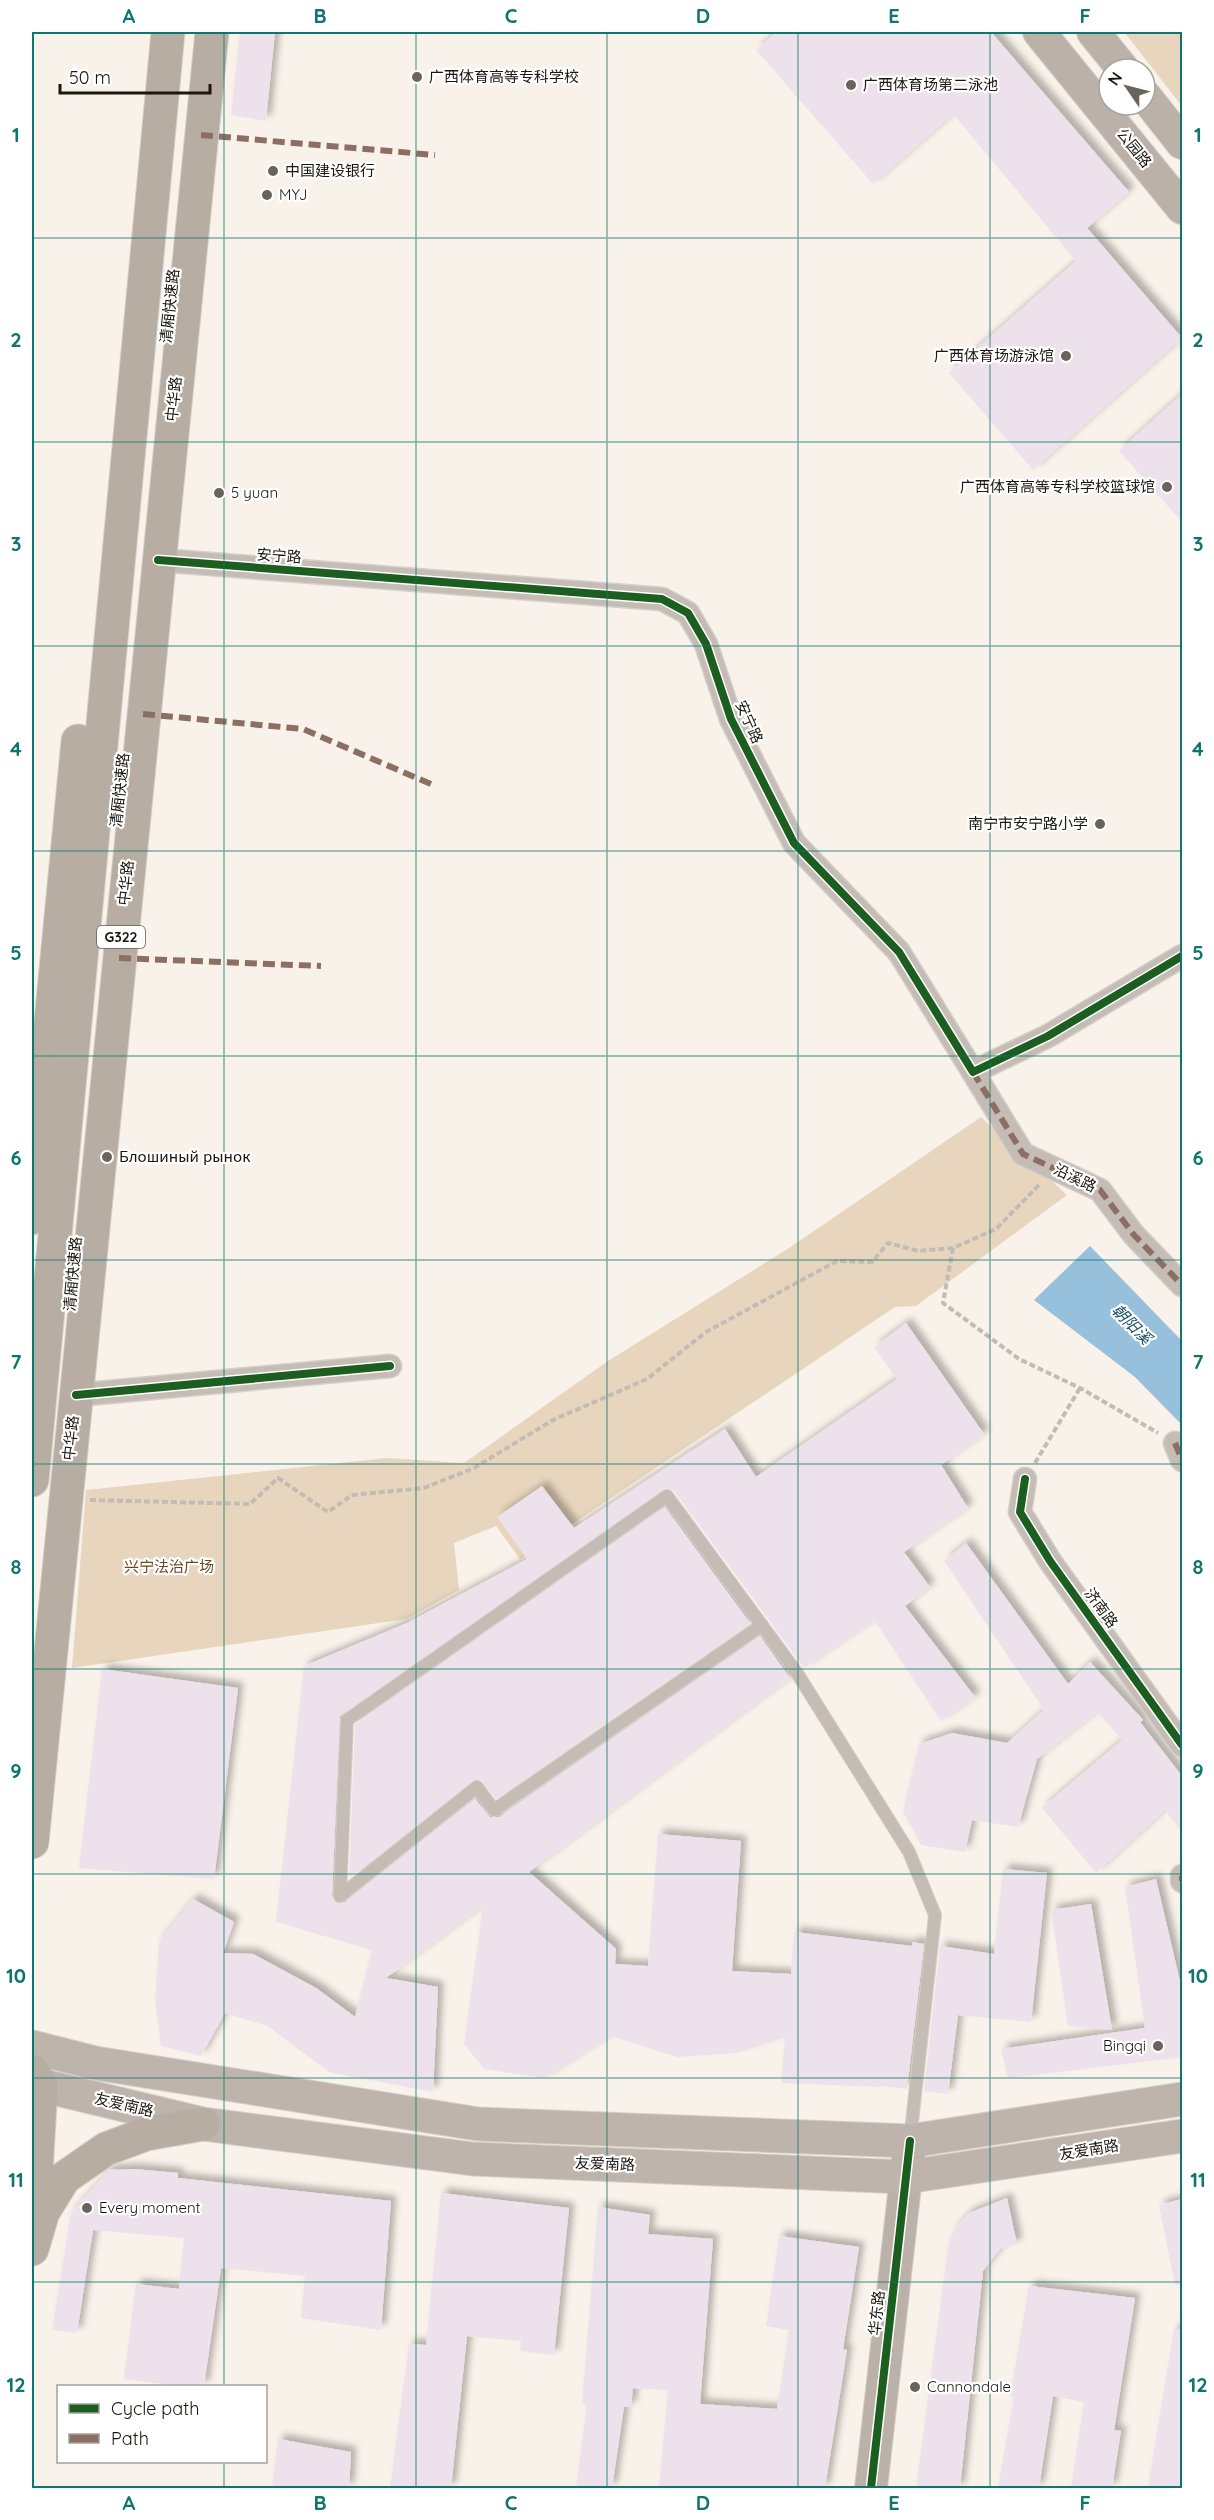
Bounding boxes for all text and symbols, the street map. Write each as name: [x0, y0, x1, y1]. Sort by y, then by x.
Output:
text: A: [123, 3, 136, 28]
text: B: [313, 3, 327, 28]
text: C: [505, 3, 518, 28]
text: D: [696, 3, 710, 28]
text: E: [888, 3, 900, 28]
text: F: [1079, 3, 1091, 28]
scale bar: [60, 57, 210, 95]
north arrow: [1097, 57, 1157, 117]
text: 50 m: [69, 66, 111, 89]
place label: 广西体育高等专科学校: [429, 67, 579, 86]
text: N: [1103, 68, 1126, 89]
marker: 广西体育高等专科学校: [410, 70, 424, 84]
place label: 广西体育场第二泳池: [863, 75, 998, 94]
marker: 广西体育场第二泳池: [844, 78, 858, 92]
text: 1: [12, 122, 20, 147]
text: 1: [1194, 122, 1202, 147]
street label: 公园路: [1113, 124, 1156, 171]
place label: 中国建设银行: [285, 161, 375, 180]
marker: 中国建设银行: [266, 164, 280, 178]
place label: MYJ: [279, 185, 307, 204]
marker: MYJ: [260, 188, 274, 202]
street label: 清厢快速路: [156, 268, 183, 344]
text: 2: [10, 327, 22, 352]
text: 2: [1192, 327, 1204, 352]
place label: 广西体育场游泳馆: [934, 346, 1054, 365]
marker: 广西体育场游泳馆: [1059, 349, 1073, 363]
street label: 中华路: [162, 376, 185, 422]
place label: 广西体育高等专科学校篮球馆: [960, 477, 1155, 496]
marker: 广西体育高等专科学校篮球馆: [1160, 480, 1174, 494]
place label: 5 yuan: [231, 483, 278, 502]
marker: 5 yuan: [212, 486, 226, 500]
text: 3: [11, 531, 21, 556]
text: 3: [1193, 531, 1203, 556]
street label: 安宁路: [256, 544, 302, 567]
street label: 安宁路: [732, 697, 767, 746]
text: 4: [10, 736, 22, 761]
text: 4: [1192, 736, 1204, 761]
street label: 清厢快速路: [106, 752, 133, 828]
place label: 南宁市安宁路小学: [968, 814, 1088, 833]
marker: 南宁市安宁路小学: [1093, 817, 1107, 831]
street label: 中华路: [114, 860, 137, 906]
road number: G322: [97, 926, 145, 948]
text: 5: [10, 940, 22, 965]
text: 5: [1192, 940, 1204, 965]
text: 6: [10, 1145, 22, 1170]
text: 6: [1192, 1145, 1204, 1170]
place label: Блошиный рынок: [119, 1147, 251, 1166]
marker: Блошиный рынок: [100, 1150, 114, 1164]
street label: 沿溪路: [1051, 1159, 1100, 1196]
street label: 清厢快速路: [60, 1236, 85, 1312]
water label: 朝阳溪: [1108, 1300, 1157, 1349]
text: 7: [11, 1349, 22, 1374]
text: 7: [1193, 1349, 1204, 1374]
street label: 中华路: [59, 1415, 82, 1461]
text: 8: [11, 1554, 22, 1579]
text: 8: [1193, 1554, 1204, 1579]
park label: 兴宁法治广场: [124, 1557, 214, 1576]
street label: 济南路: [1080, 1584, 1122, 1631]
text: 9: [10, 1758, 22, 1783]
text: 9: [1192, 1758, 1204, 1783]
text: 10: [6, 1963, 26, 1988]
text: 10: [1188, 1963, 1208, 1988]
place label: Bingqi: [1103, 2036, 1146, 2055]
marker: Bingqi: [1151, 2039, 1165, 2053]
street label: 友爱南路: [93, 2089, 155, 2121]
street label: 友爱南路: [1058, 2135, 1120, 2164]
street label: 友爱南路: [575, 2153, 635, 2174]
text: 11: [8, 2167, 24, 2192]
text: 11: [1190, 2167, 1206, 2192]
place label: Every moment: [99, 2198, 201, 2217]
marker: Every moment: [80, 2201, 94, 2215]
street label: 华东路: [865, 2290, 888, 2336]
text: 12: [6, 2372, 26, 2397]
text: 12: [1188, 2372, 1208, 2397]
place label: Cannondale: [927, 2377, 1011, 2396]
marker: Cannondale: [908, 2380, 922, 2394]
legend: [57, 2385, 267, 2463]
text: Cycle path: [111, 2397, 199, 2420]
text: Path: [111, 2427, 149, 2450]
text: A: [123, 2490, 136, 2515]
text: B: [313, 2490, 327, 2515]
text: C: [505, 2490, 518, 2515]
text: D: [696, 2490, 710, 2515]
text: E: [888, 2490, 900, 2515]
text: F: [1079, 2490, 1091, 2515]

